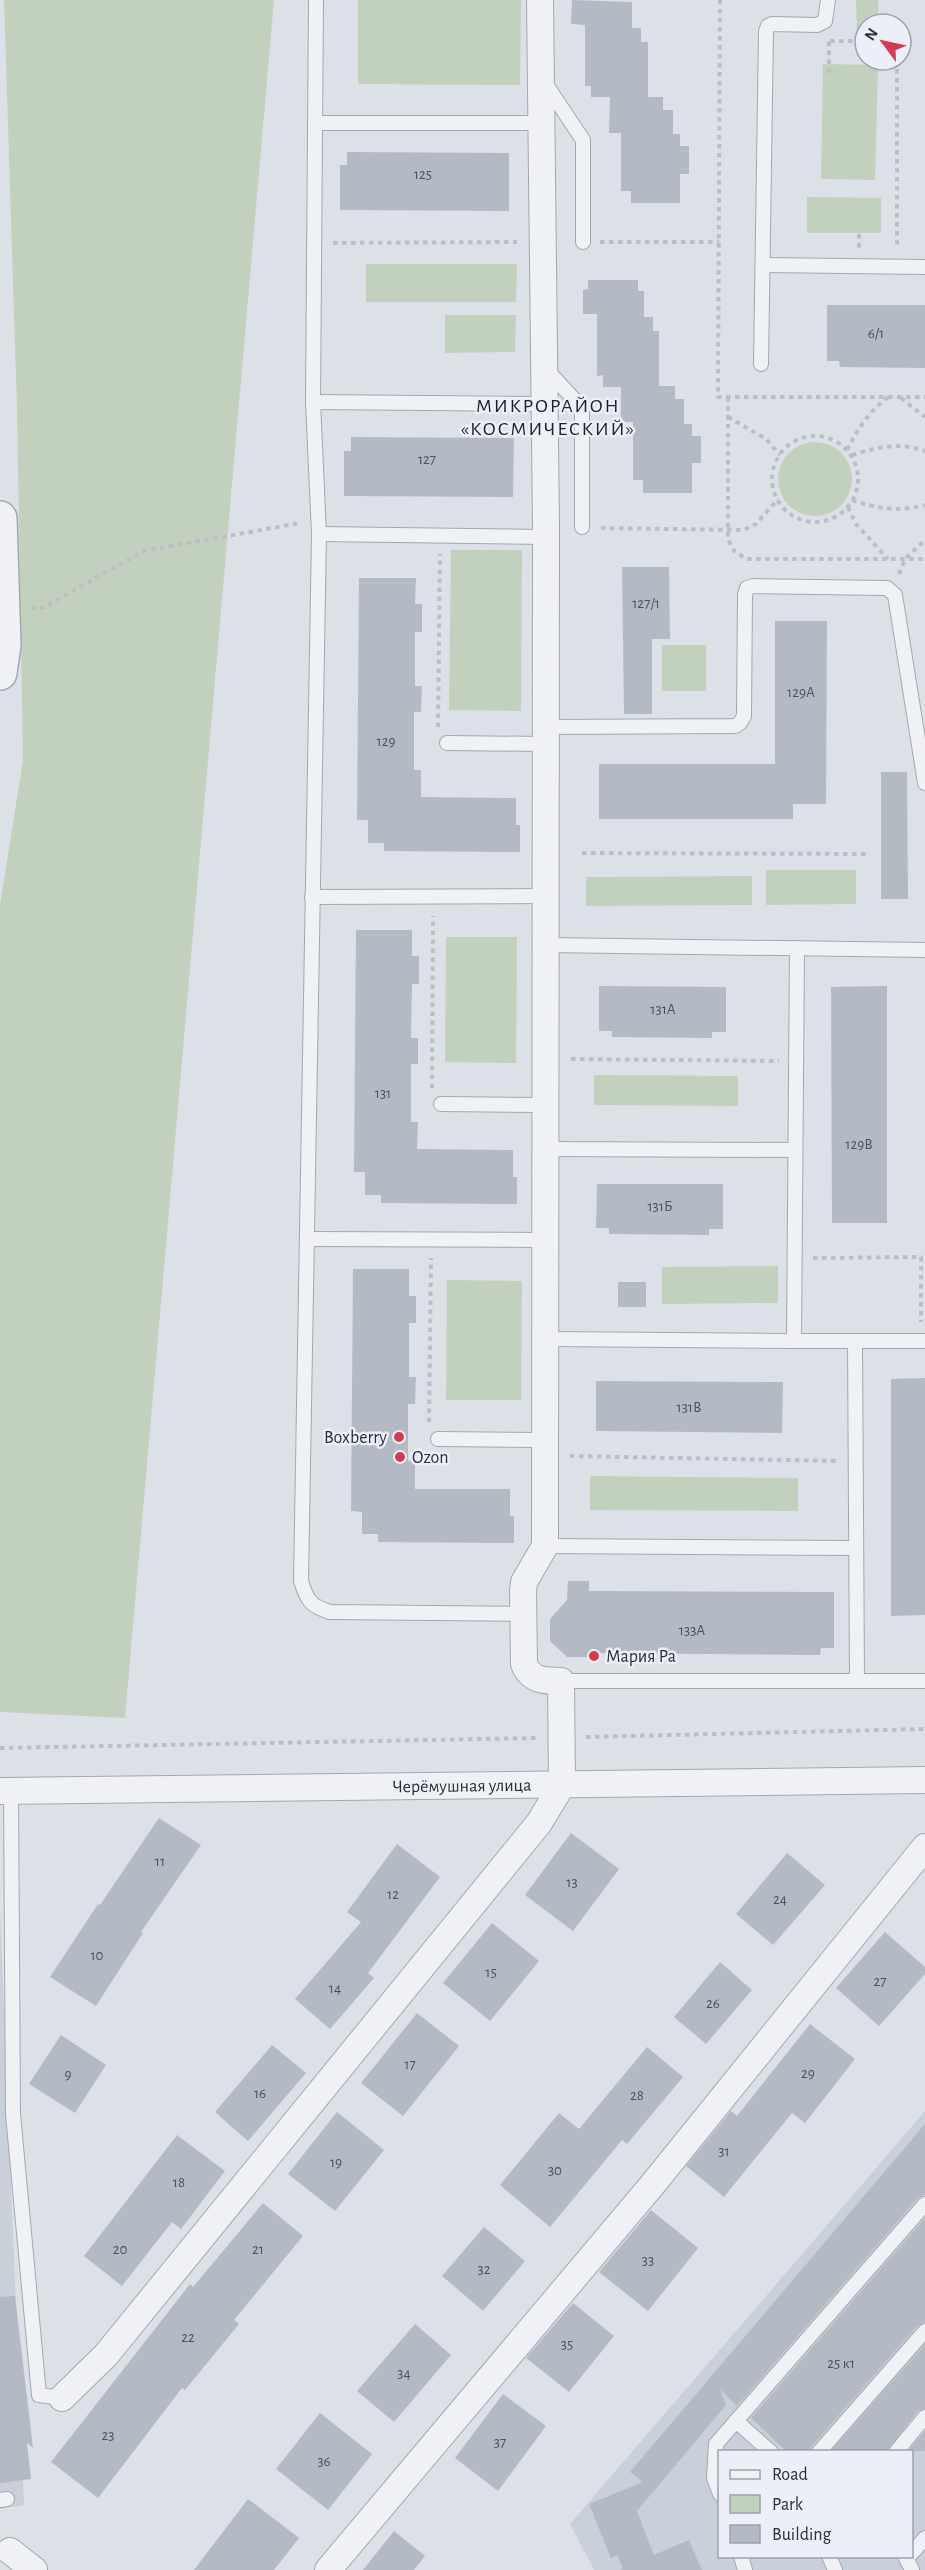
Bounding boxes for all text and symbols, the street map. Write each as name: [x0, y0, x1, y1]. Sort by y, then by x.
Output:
north arrow: [853, 12, 913, 72]
text: N: [862, 25, 881, 43]
house number: 125: [414, 167, 432, 182]
house number: 6/1: [868, 326, 884, 341]
district label: МИКРОРАЙОН «КОСМИЧЕСКИЙ»: [460, 396, 636, 439]
house number: 127: [418, 452, 436, 467]
house number: 127/1: [632, 596, 660, 611]
house number: 129А: [787, 685, 815, 700]
house number: 129: [376, 734, 396, 749]
house number: 131А: [650, 1002, 676, 1017]
house number: 131: [375, 1086, 391, 1101]
house number: 129В: [845, 1137, 873, 1152]
house number: 131Б: [647, 1199, 673, 1214]
house number: 131В: [677, 1400, 701, 1415]
place label: Boxberry: [324, 1429, 387, 1447]
marker: Boxberry: [392, 1430, 406, 1444]
place label: Ozon: [412, 1449, 449, 1467]
marker: Ozon: [393, 1450, 407, 1464]
house number: 133А: [679, 1623, 705, 1638]
place label: Мария Ра: [606, 1648, 676, 1666]
marker: Мария Ра: [587, 1649, 601, 1663]
street label: Черёмушная улица: [392, 1777, 532, 1796]
house number: 11: [155, 1854, 165, 1869]
house number: 13: [566, 1875, 578, 1890]
house number: 12: [387, 1887, 399, 1902]
house number: 24: [773, 1892, 787, 1907]
house number: 10: [90, 1948, 104, 1963]
house number: 15: [485, 1965, 497, 1980]
house number: 27: [873, 1974, 887, 1989]
house number: 14: [329, 1981, 341, 1996]
house number: 26: [706, 1996, 720, 2011]
house number: 17: [404, 2057, 416, 2072]
house number: 29: [801, 2066, 815, 2081]
house number: 9: [64, 2067, 72, 2082]
house number: 16: [254, 2086, 266, 2101]
house number: 28: [630, 2088, 644, 2103]
house number: 31: [718, 2144, 730, 2159]
house number: 19: [330, 2155, 342, 2170]
house number: 30: [548, 2163, 562, 2178]
house number: 18: [173, 2175, 185, 2190]
house number: 20: [113, 2242, 127, 2257]
house number: 21: [252, 2242, 264, 2257]
house number: 33: [642, 2253, 654, 2268]
house number: 32: [477, 2262, 491, 2277]
house number: 22: [181, 2330, 195, 2345]
house number: 35: [561, 2337, 573, 2352]
house number: 25 к1: [827, 2356, 855, 2371]
house number: 34: [397, 2366, 411, 2381]
house number: 23: [101, 2428, 115, 2443]
house number: 37: [494, 2435, 506, 2450]
legend: [718, 2450, 913, 2558]
house number: 36: [317, 2454, 331, 2469]
text: Road: [772, 2466, 808, 2484]
text: Park: [772, 2496, 804, 2514]
text: Building: [772, 2526, 832, 2544]

